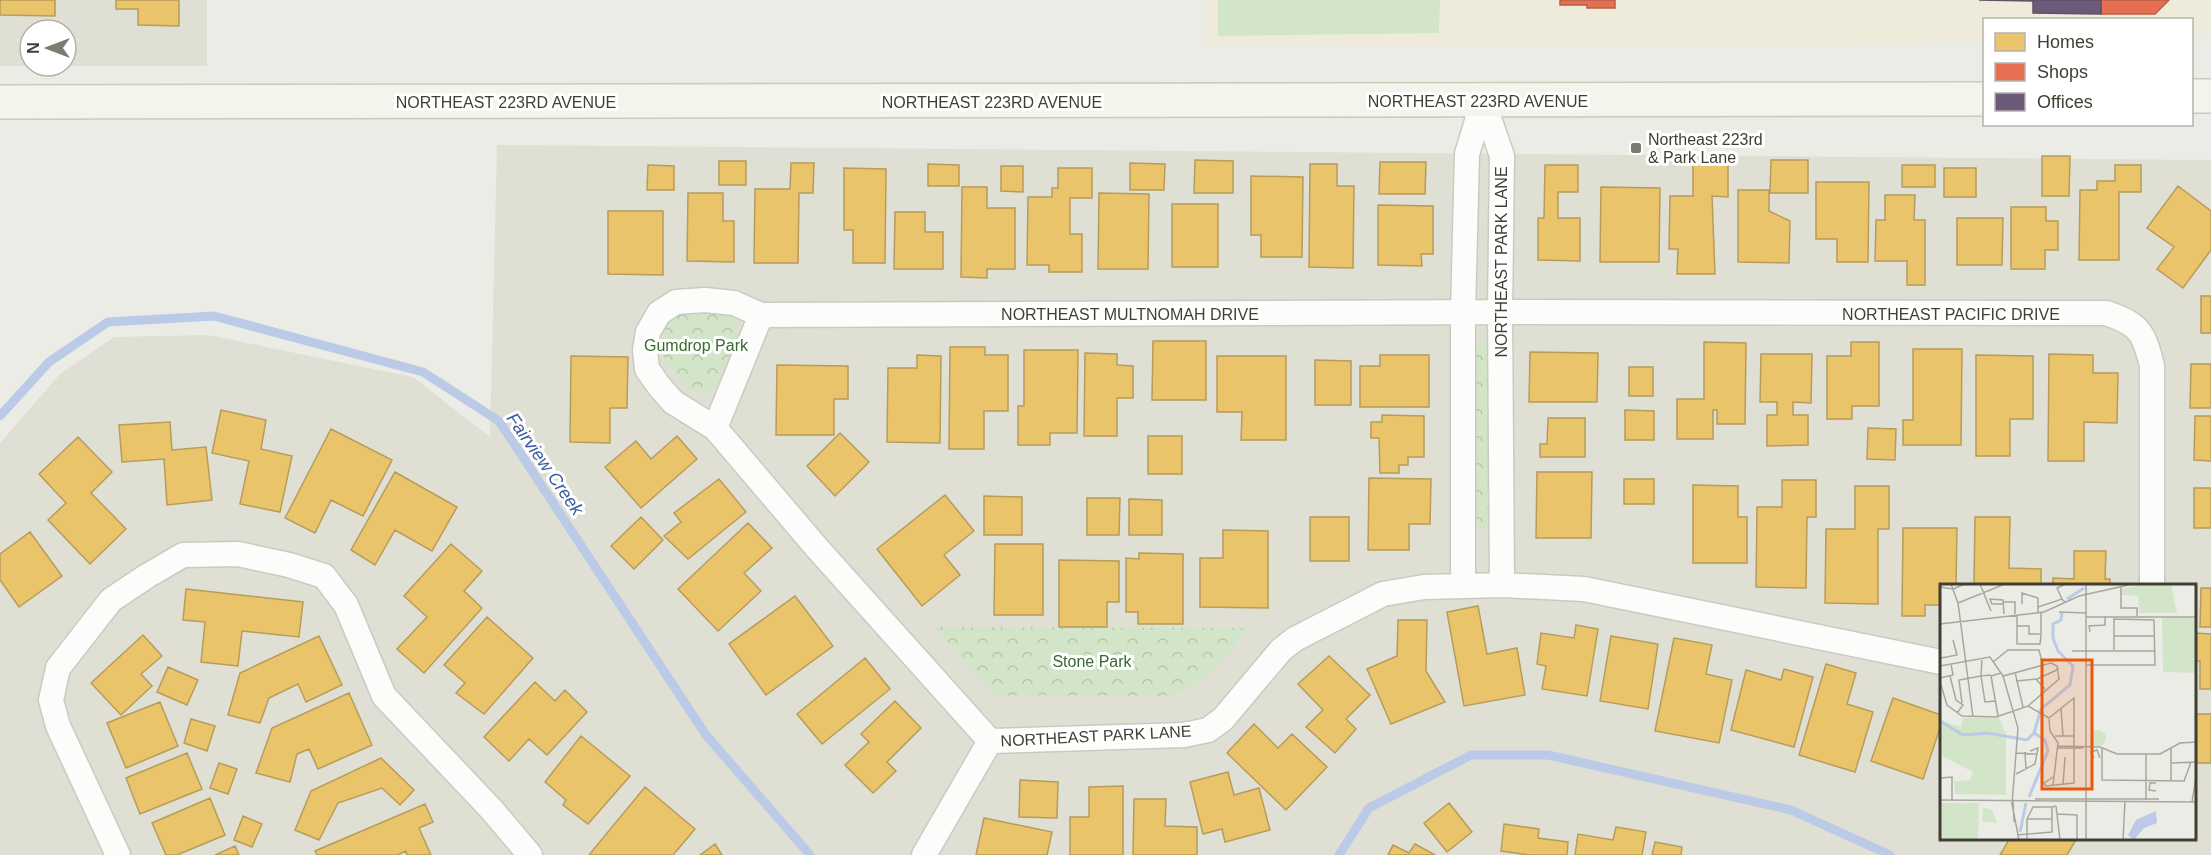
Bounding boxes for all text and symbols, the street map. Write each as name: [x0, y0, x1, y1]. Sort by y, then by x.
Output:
north arrow: [18, 18, 78, 78]
legend: [1983, 18, 2193, 126]
text: Homes: [2037, 32, 2094, 52]
text: N: [25, 42, 42, 54]
text: Shops: [2037, 62, 2088, 82]
text: Offices: [2037, 92, 2093, 112]
street label: NORTHEAST 223RD AVENUE: [1368, 93, 1588, 110]
street label: NORTHEAST 223RD AVENUE: [396, 94, 616, 111]
street label: NORTHEAST 223RD AVENUE: [882, 94, 1102, 111]
place label: Northeast 223rd & Park Lane: [1648, 131, 1763, 166]
marker: Northeast 223rd & Park Lane: [1629, 141, 1643, 155]
street label: NORTHEAST PARK LANE: [1493, 166, 1510, 358]
street label: NORTHEAST MULTNOMAH DRIVE: [1001, 306, 1259, 323]
street label: NORTHEAST PACIFIC DRIVE: [1842, 306, 2060, 323]
park label: Gumdrop Park: [644, 337, 749, 354]
water label: Fairview Creek: [502, 409, 588, 520]
inset map: [1940, 584, 2196, 840]
park label: Stone Park: [1052, 653, 1133, 670]
street label: NORTHEAST PARK LANE: [1000, 723, 1192, 749]

